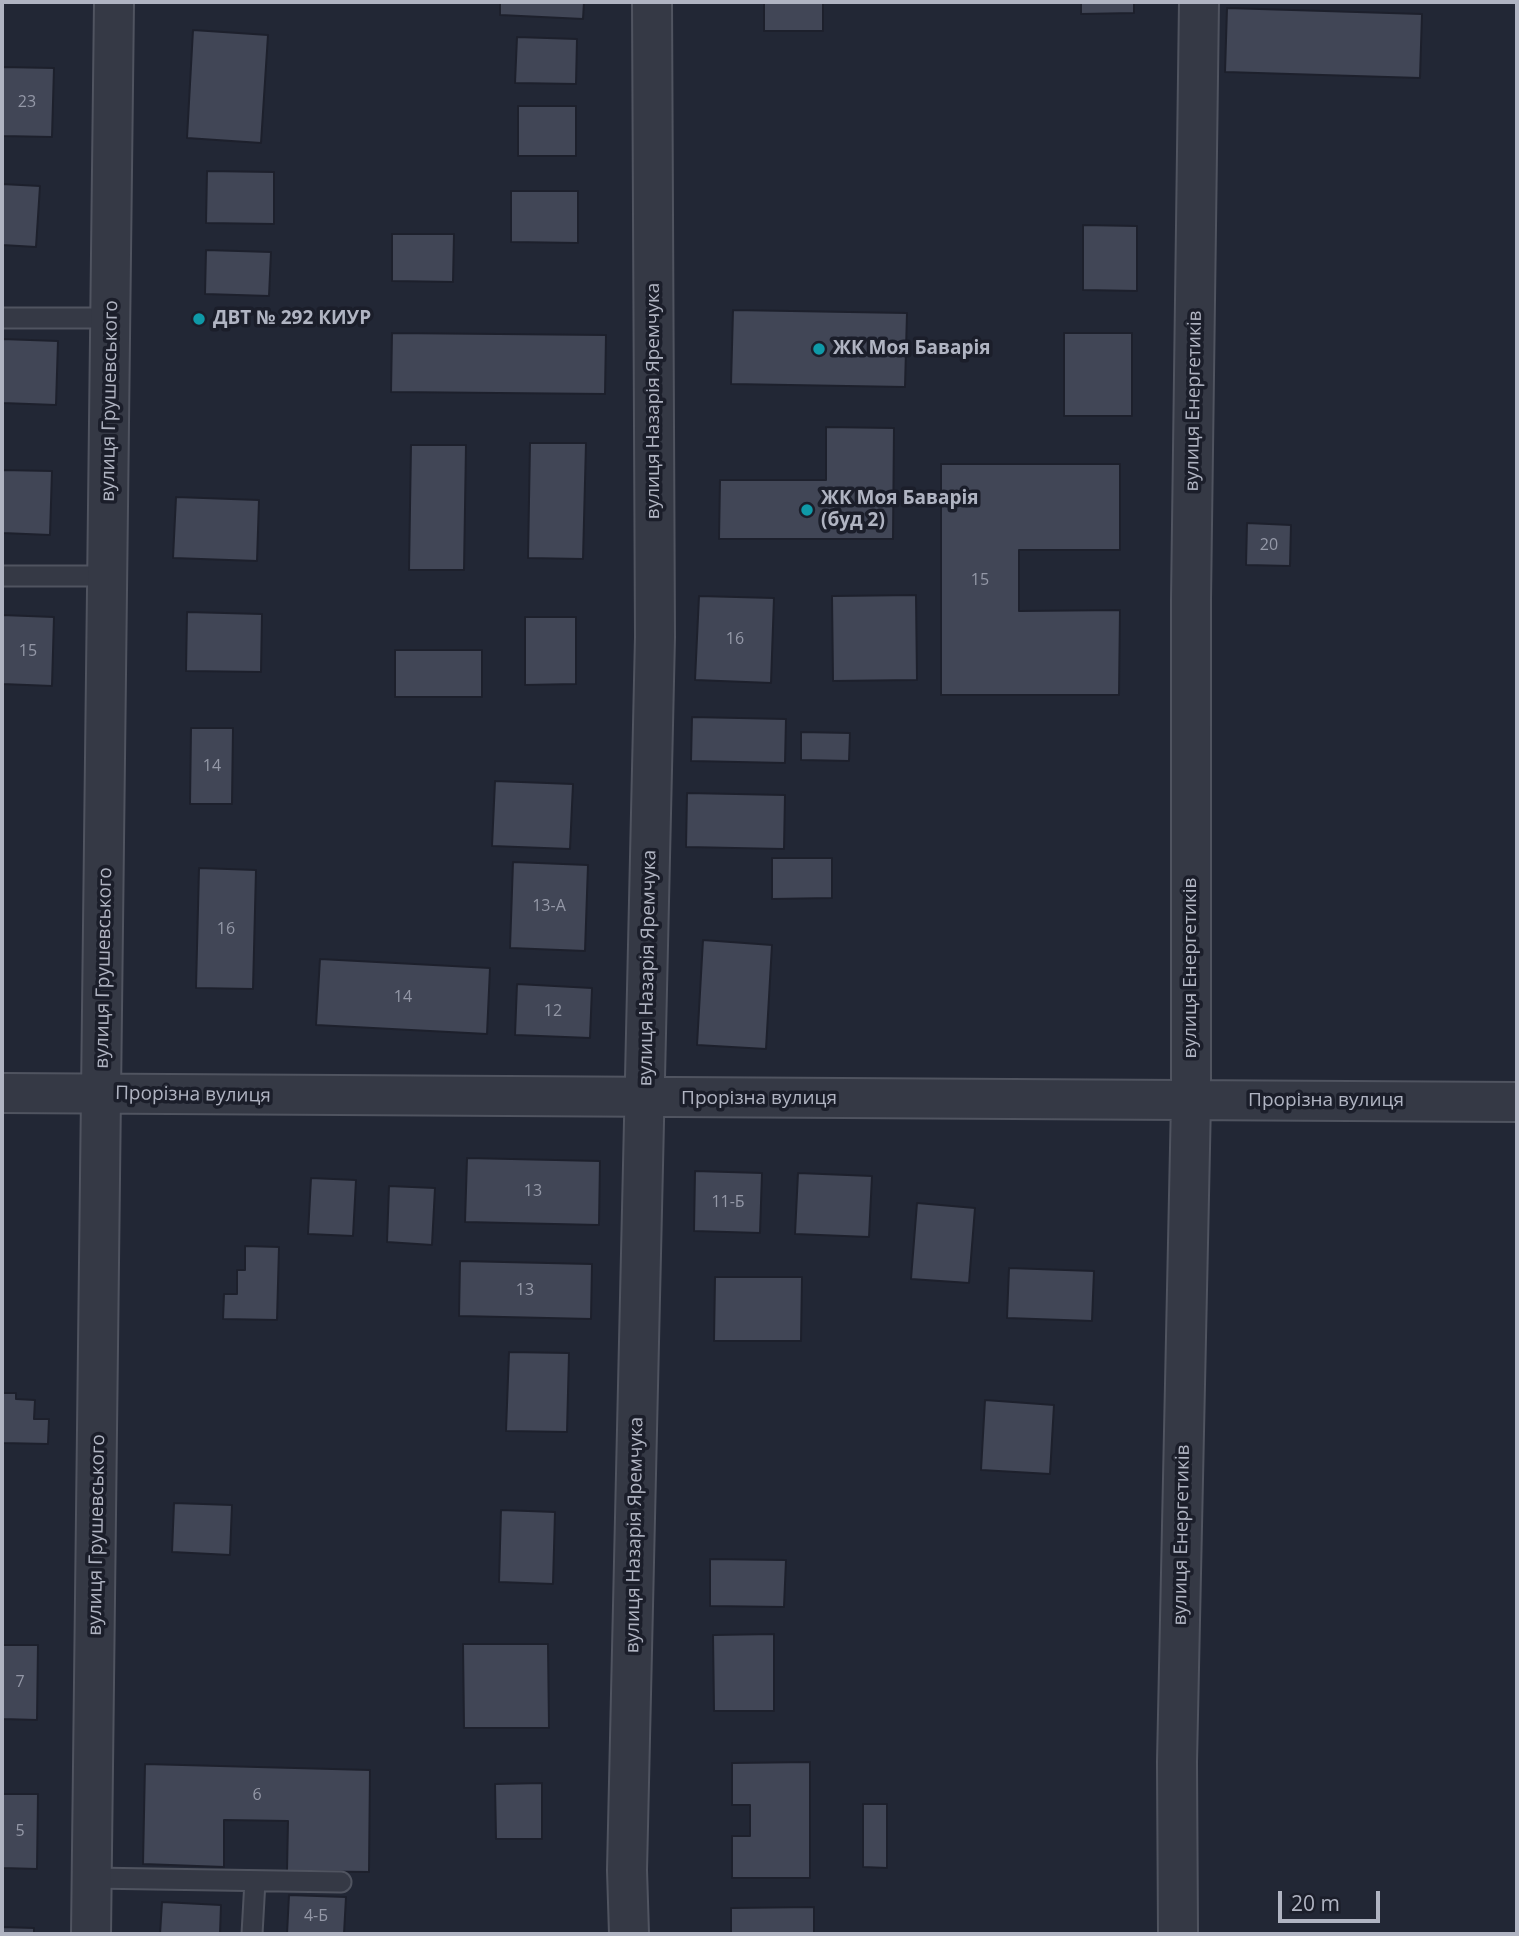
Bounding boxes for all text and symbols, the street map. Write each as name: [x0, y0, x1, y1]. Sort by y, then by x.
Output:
house number: 23: [18, 92, 36, 112]
street label: вулиця Назарія Яремчука: [643, 283, 665, 519]
street label: вулиця Грушевського: [97, 300, 123, 502]
place label: ДВТ № 292 КИУР: [213, 308, 371, 330]
street label: вулиця Енергетиків: [1181, 310, 1207, 492]
marker: ДВТ № 292 КИУР: [191, 311, 207, 327]
place label: ЖК Моя Баварія: [833, 338, 991, 360]
marker: ЖК Моя Баварія: [811, 341, 827, 357]
place label: ЖК Моя Баварія (буд 2): [821, 488, 979, 532]
marker: ЖК Моя Баварія (буд 2): [799, 502, 815, 518]
house number: 20: [1260, 535, 1278, 555]
house number: 15: [971, 570, 989, 590]
house number: 16: [726, 629, 744, 649]
house number: 15: [19, 641, 37, 661]
house number: 14: [203, 756, 221, 776]
street label: вулиця Назарія Яремчука: [635, 850, 661, 1086]
street label: вулиця Грушевського: [91, 867, 117, 1069]
street label: вулиця Енергетиків: [1180, 877, 1202, 1059]
house number: 13-А: [532, 896, 566, 916]
house number: 16: [217, 919, 235, 939]
house number: 14: [394, 987, 412, 1007]
house number: 12: [544, 1001, 562, 1021]
street label: Прорізна вулиця: [115, 1082, 271, 1108]
street label: Прорізна вулиця: [681, 1088, 837, 1110]
street label: Прорізна вулиця: [1248, 1090, 1404, 1112]
house number: 13: [524, 1181, 542, 1201]
house number: 11-Б: [711, 1192, 745, 1212]
house number: 13: [516, 1280, 534, 1300]
street label: вулиця Назарія Яремчука: [622, 1417, 648, 1653]
street label: вулиця Грушевського: [84, 1434, 110, 1636]
street label: вулиця Енергетиків: [1169, 1444, 1195, 1626]
house number: 7: [15, 1672, 25, 1692]
house number: 6: [252, 1785, 262, 1805]
house number: 5: [15, 1821, 25, 1841]
scale bar: [1281, 1876, 1382, 1920]
text: 20 m: [1291, 1889, 1340, 1917]
house number: 4-Б: [304, 1906, 328, 1926]

